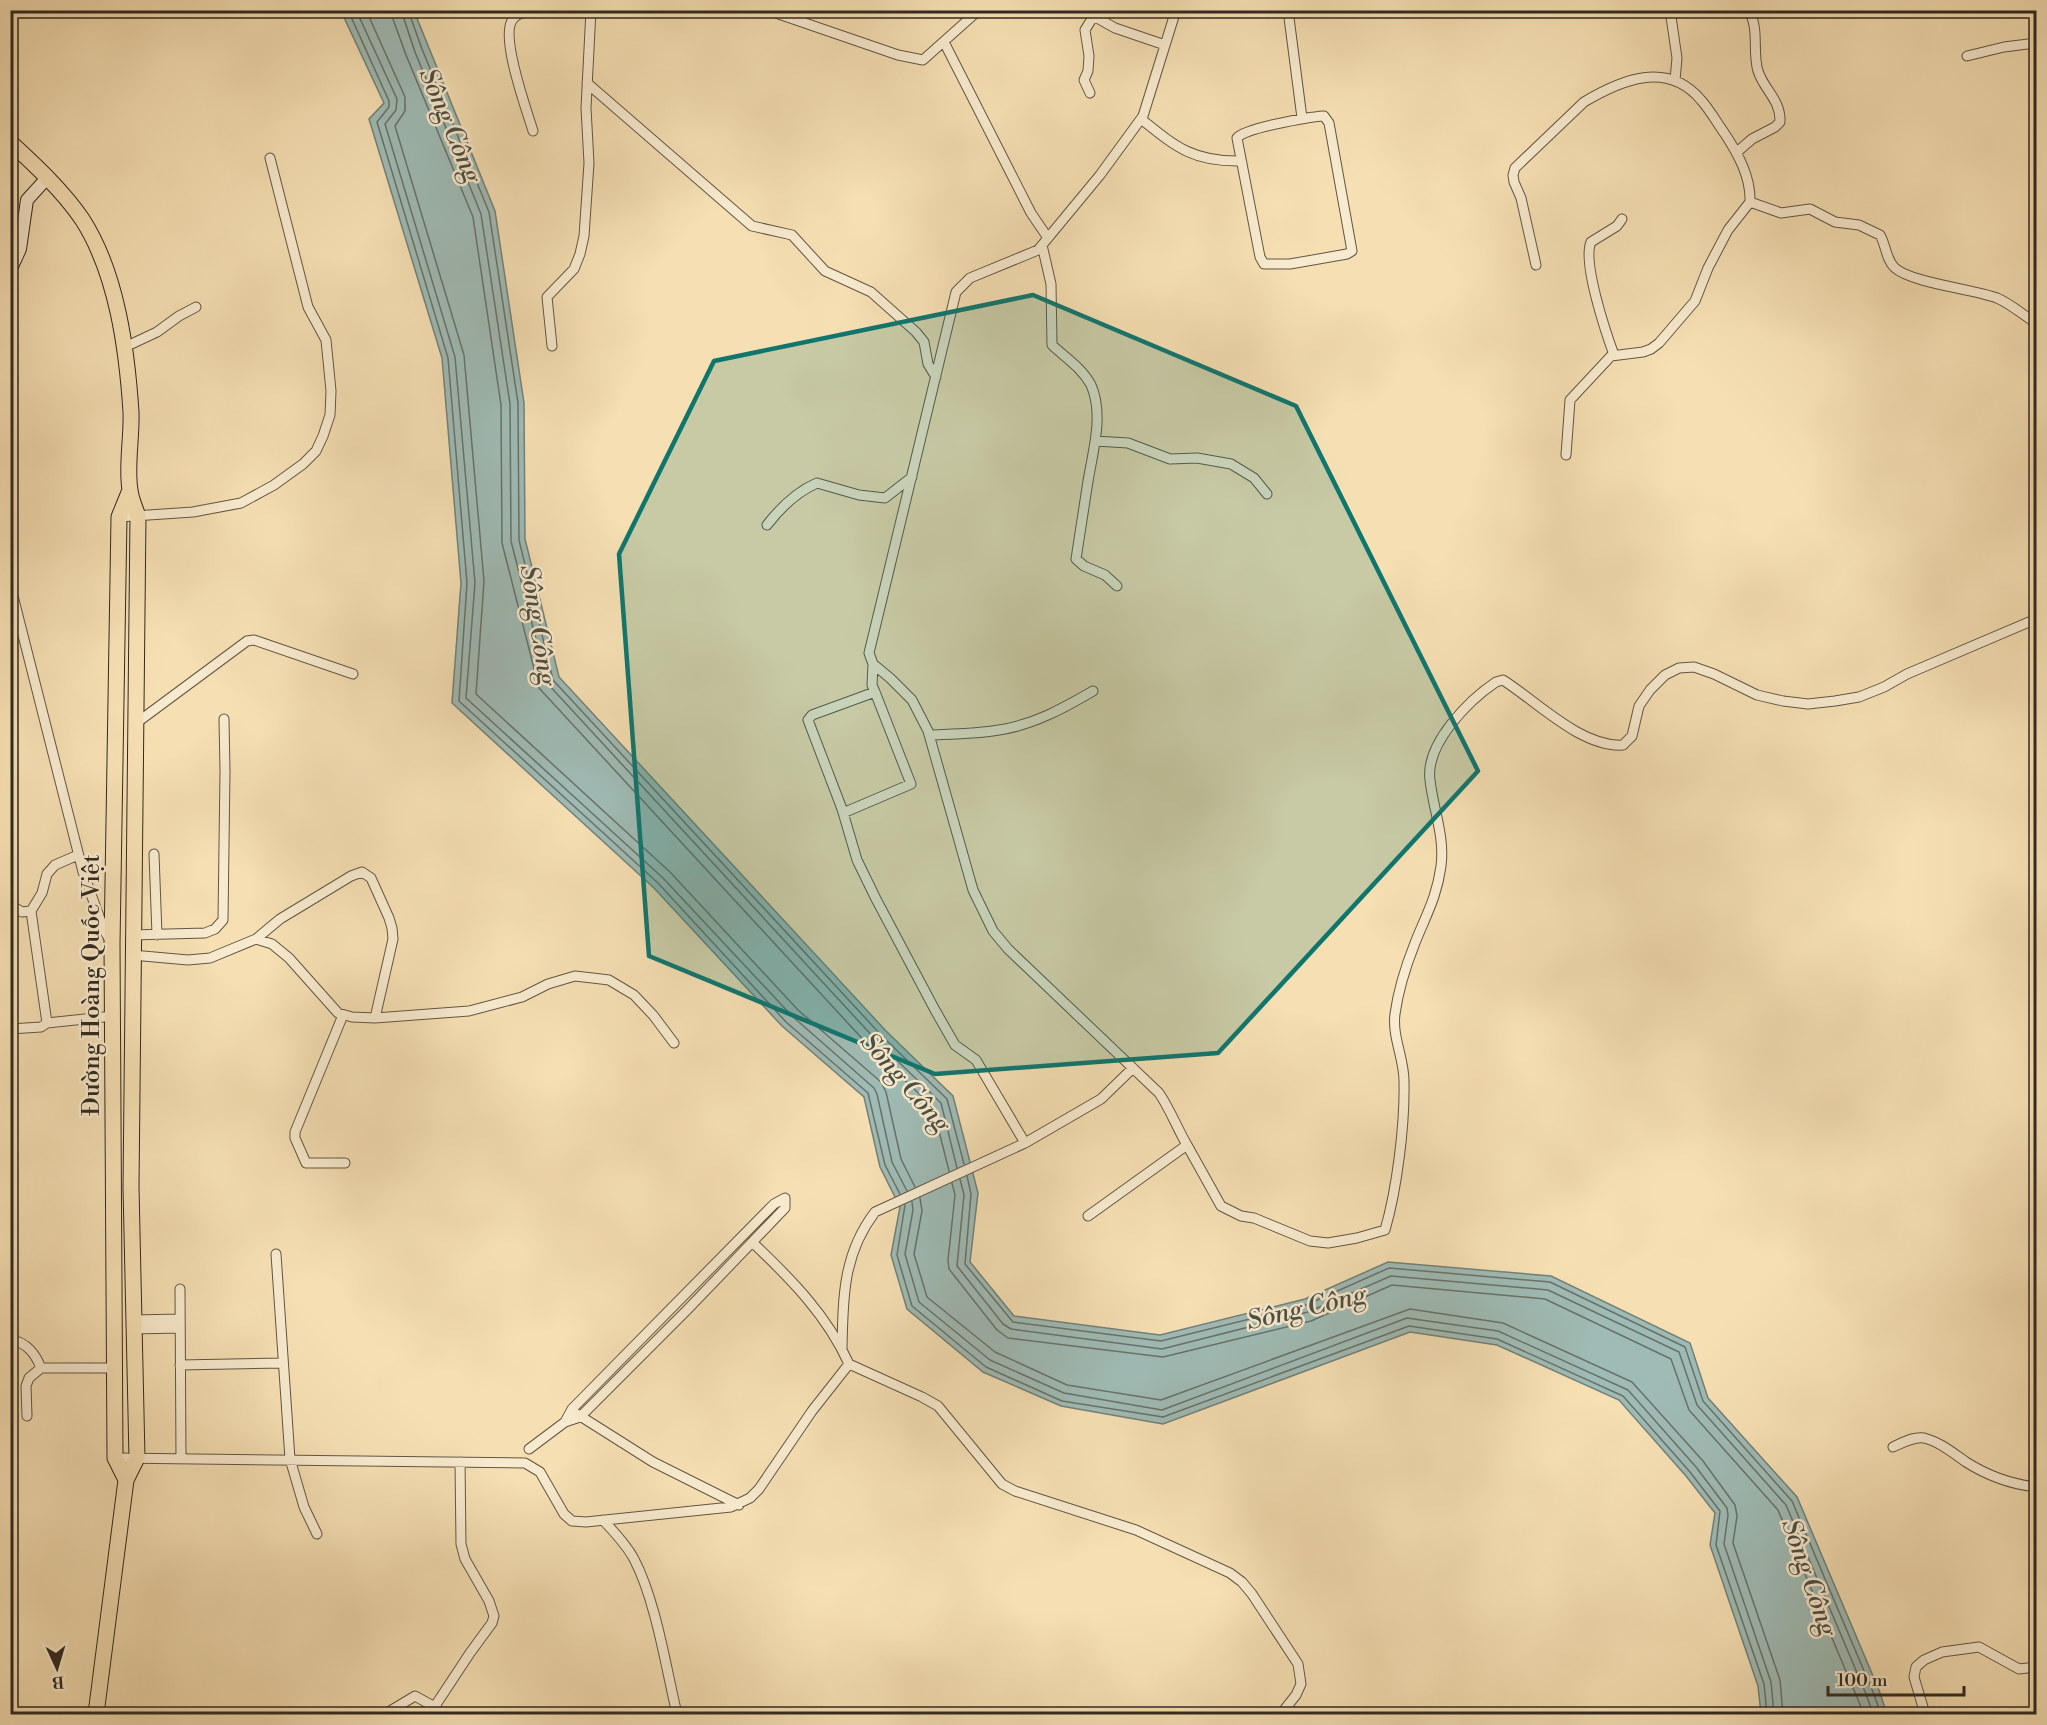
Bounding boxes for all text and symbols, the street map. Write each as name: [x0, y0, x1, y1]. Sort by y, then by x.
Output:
water label: Sông Công: [412, 63, 489, 189]
water label: Sông Công: [513, 563, 564, 689]
street label: Đường Hoàng Quốc Việt: [77, 854, 107, 1116]
water label: Sông Công: [853, 1026, 958, 1140]
water label: Sông Công: [1243, 1278, 1371, 1337]
water label: Sông Công: [1774, 1515, 1844, 1642]
north arrow: [27, 1638, 87, 1698]
scale bar: [1828, 1659, 1964, 1697]
text: 100 m: [1837, 1669, 1888, 1692]
text: B: [51, 1672, 65, 1692]

